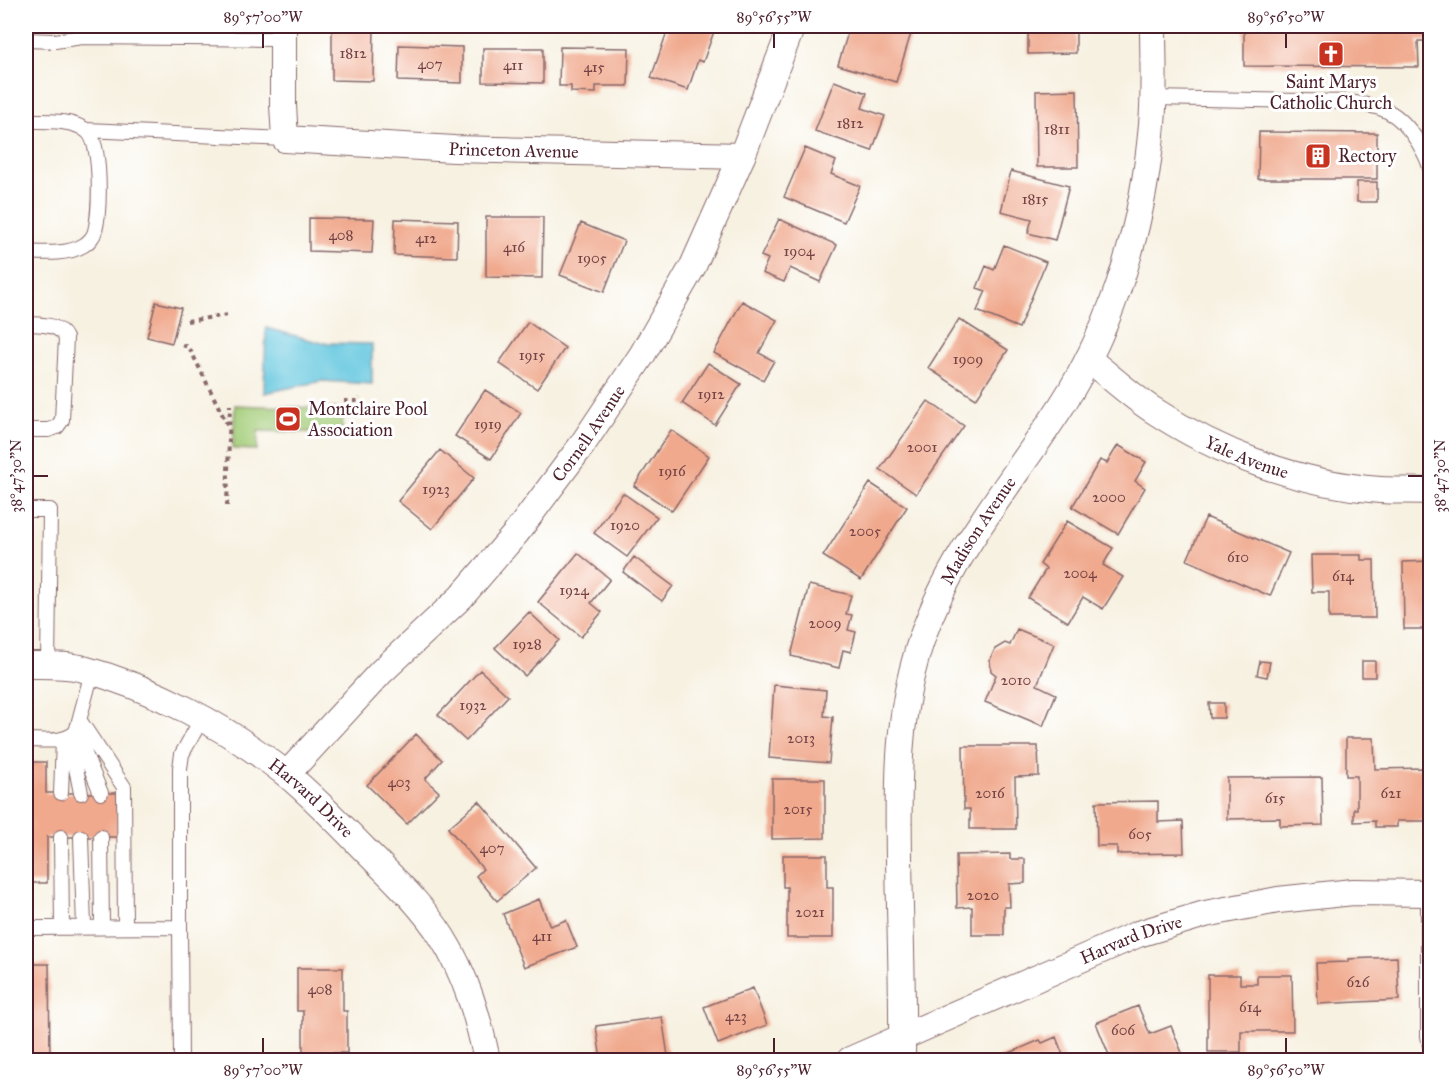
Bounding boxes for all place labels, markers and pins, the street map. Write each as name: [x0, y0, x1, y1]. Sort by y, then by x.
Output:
church icon: Saint Marys Catholic Church: [1316, 39, 1346, 69]
place label: Saint Marys Catholic Church: [1270, 71, 1392, 114]
building icon: Rectory: [1303, 141, 1333, 171]
place label: Rectory: [1338, 145, 1397, 167]
place label: Montclaire Pool Association: [307, 398, 428, 441]
sports icon: Montclaire Pool Association: [273, 404, 303, 434]

